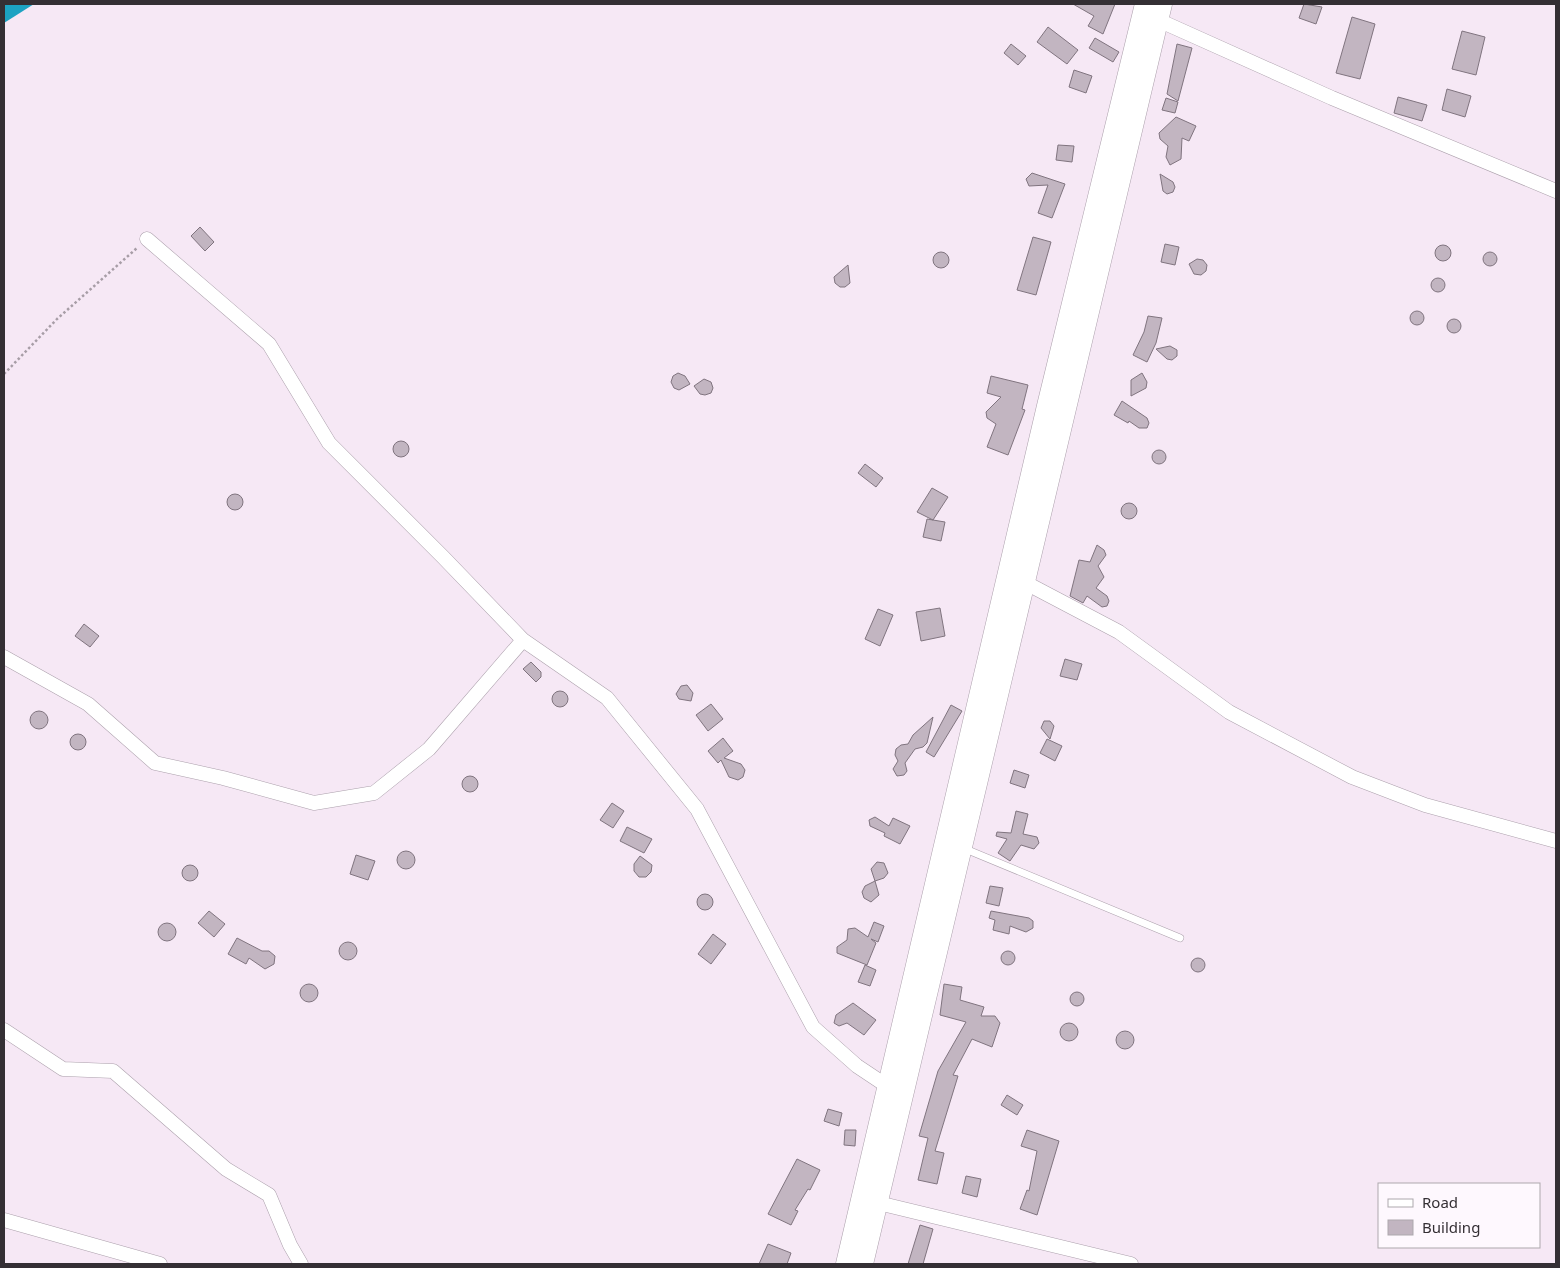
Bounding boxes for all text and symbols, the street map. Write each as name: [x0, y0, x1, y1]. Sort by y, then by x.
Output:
legend: [1378, 1183, 1540, 1248]
text: Road: [1422, 1192, 1458, 1212]
text: Building: [1422, 1217, 1480, 1237]

